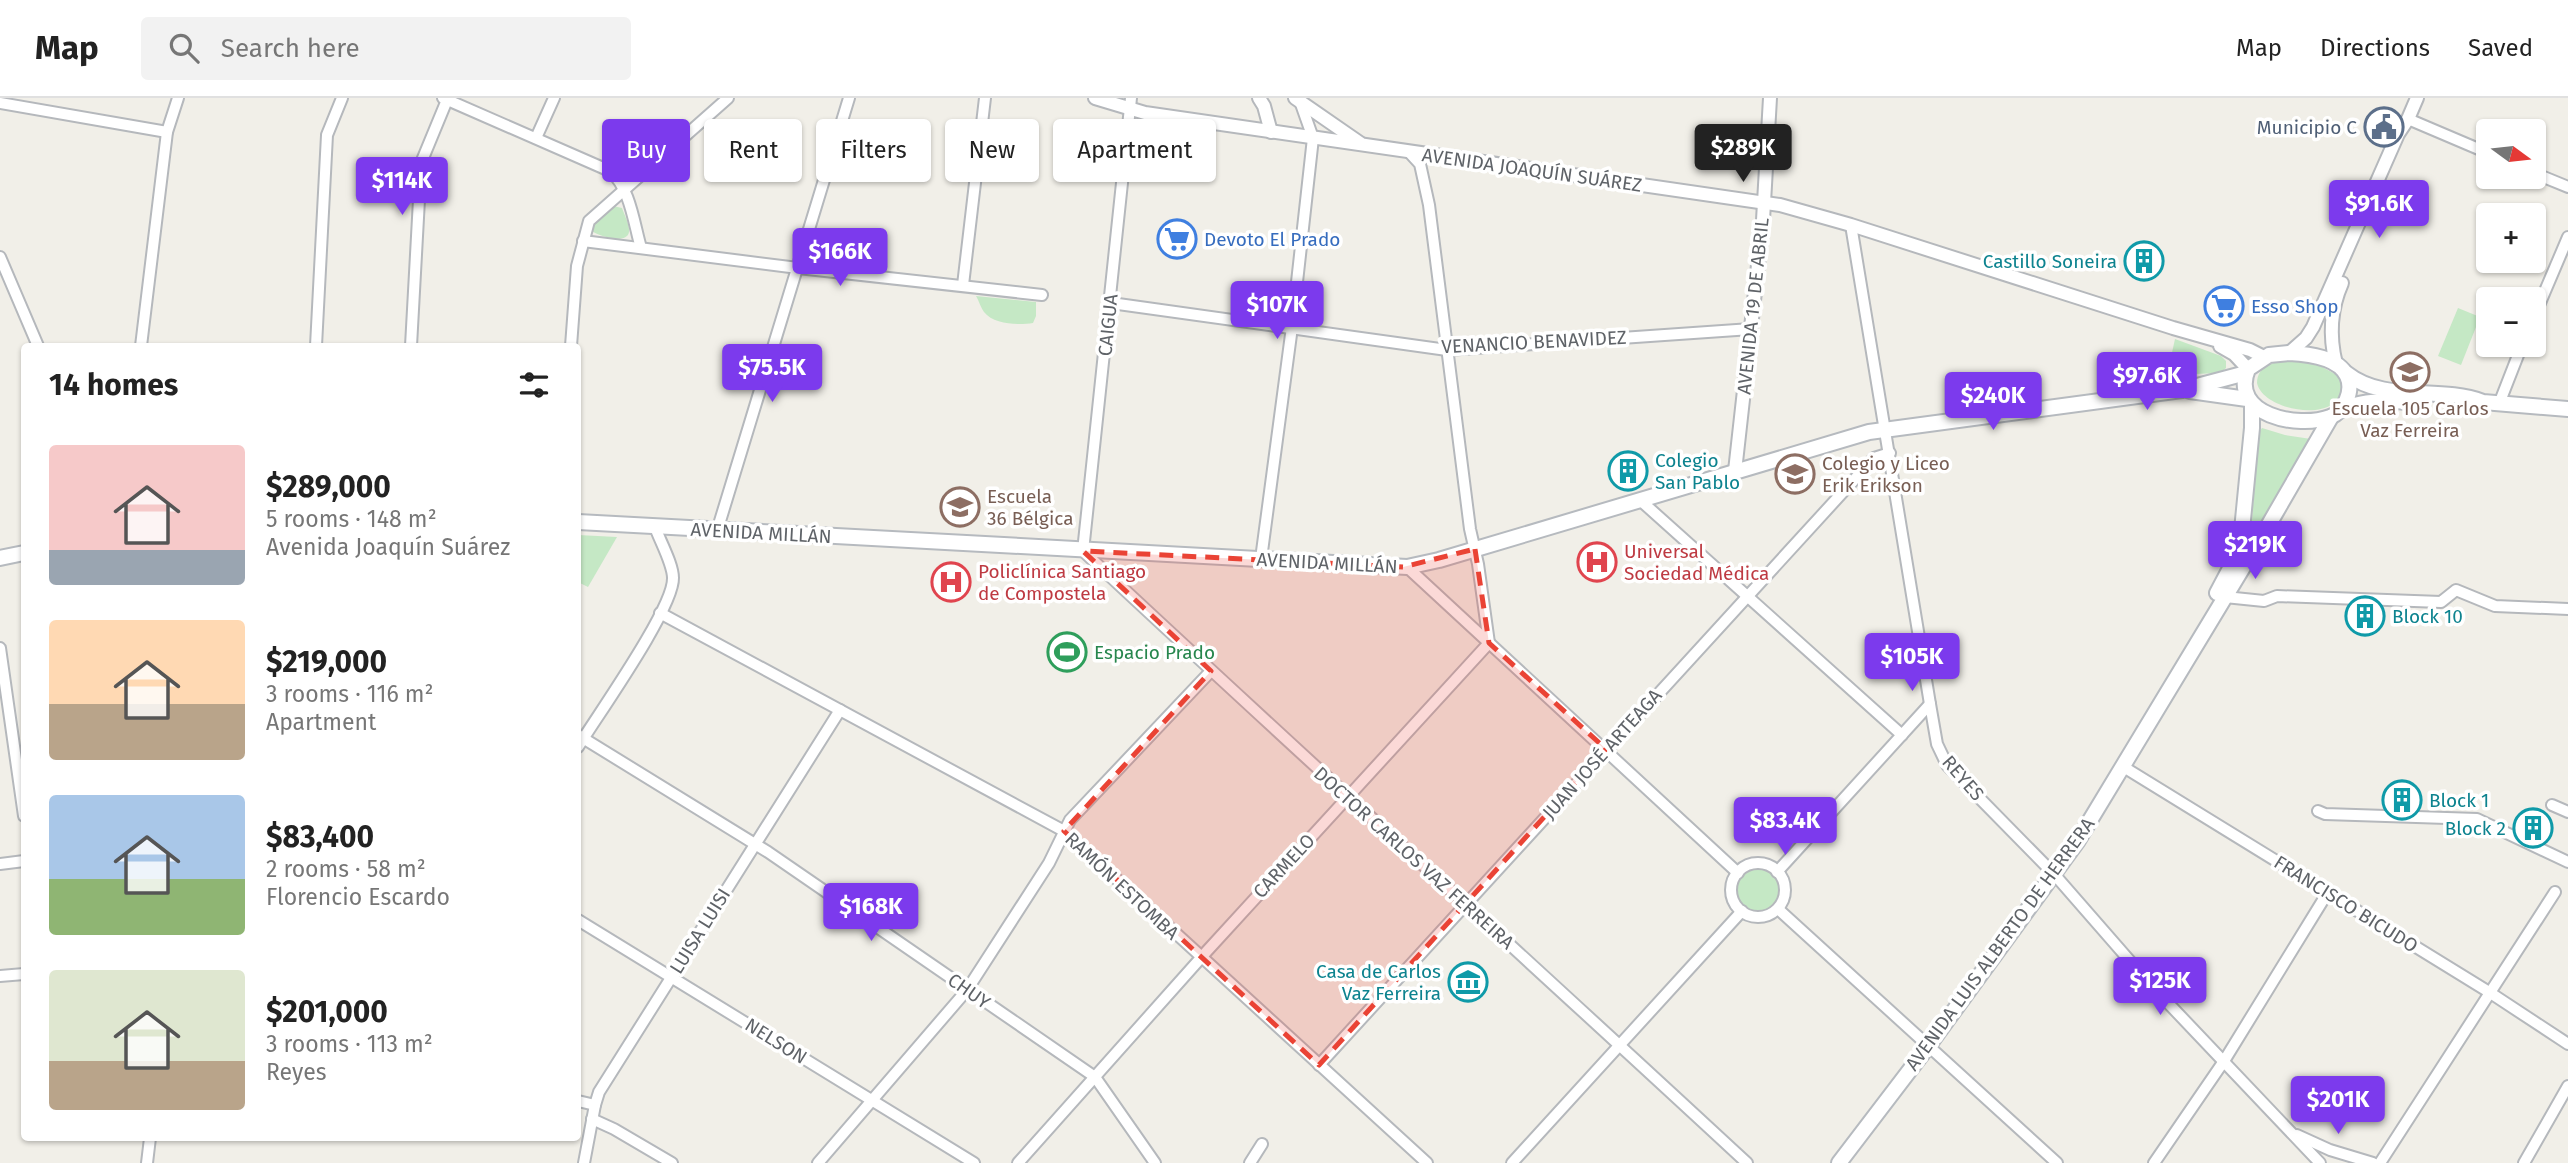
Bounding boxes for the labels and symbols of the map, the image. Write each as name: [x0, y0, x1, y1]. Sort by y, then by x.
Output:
public building icon: Municipio C: [2363, 106, 2405, 148]
place label: Municipio C: [2257, 116, 2357, 139]
north arrow: [2476, 119, 2546, 189]
pin: $289K: [1694, 125, 1792, 184]
street label: AVENIDA JOAQUÍN SUÁREZ: [1421, 143, 1643, 197]
pin: $114K: [353, 158, 451, 217]
pin: $91.6K: [2322, 180, 2436, 240]
street label: AVENIDA 19 DE ABRIL: [1732, 216, 1774, 396]
supermarket icon: Devoto El Prado: [1156, 218, 1198, 260]
pin: $166K: [791, 228, 889, 288]
place label: Devoto El Prado: [1204, 228, 1340, 251]
building icon: Castillo Soneira: [2123, 240, 2165, 282]
place label: Castillo Soneira: [1983, 250, 2117, 273]
pin: $107K: [1228, 282, 1326, 341]
supermarket icon: Esso Shop: [2203, 285, 2245, 327]
street label: CAIGUA: [1093, 293, 1123, 357]
place label: Esso Shop: [2251, 295, 2339, 318]
street label: VENANCIO BENAVIDEZ: [1441, 326, 1627, 358]
pin: $75.5K: [715, 344, 829, 404]
school or university icon: Escuela 105 Carlos Vaz Ferreira: [2389, 351, 2431, 393]
pin: $97.6K: [2090, 352, 2204, 412]
pin: $240K: [1944, 372, 2042, 432]
place label: Escuela 105 Carlos Vaz Ferreira: [2331, 397, 2489, 442]
place label: Colegio San Pablo: [1655, 449, 1740, 494]
building icon: Colegio San Pablo: [1607, 450, 1649, 492]
place label: Colegio y Liceo Erik Erikson: [1822, 452, 1950, 497]
school or university icon: Colegio y Liceo Erik Erikson: [1774, 453, 1816, 495]
place label: Escuela 36 Bélgica: [987, 485, 1074, 530]
school or university icon: Escuela 36 Bélgica: [939, 486, 981, 528]
street label: AVENIDA MILLÁN: [690, 518, 832, 548]
pin: $219K: [2206, 522, 2304, 581]
place label: Universal Sociedad Médica: [1624, 540, 1769, 585]
hospital icon: Universal Sociedad Médica: [1576, 541, 1618, 583]
street label: AVENIDA MILLÁN: [1256, 548, 1398, 578]
place label: Policlínica Santiago de Compostela: [978, 560, 1146, 605]
hospital icon: Policlínica Santiago de Compostela: [930, 561, 972, 603]
building icon: Block 10: [2344, 595, 2386, 637]
place label: Block 10: [2392, 605, 2463, 628]
sports icon: Espacio Prado: [1046, 631, 1088, 673]
pin: $105K: [1863, 634, 1961, 693]
place label: Espacio Prado: [1094, 641, 1215, 664]
street label: JUAN JOSÉ ARTEAGA: [1538, 684, 1667, 824]
street label: REYES: [1937, 751, 1989, 805]
street label: DOCTOR CARLOS VAZ FERREIRA: [1309, 762, 1519, 954]
building icon: Block 1: [2381, 779, 2423, 821]
place label: Block 1: [2429, 789, 2489, 812]
pin: $83.4K: [1728, 798, 1842, 857]
building icon: Block 2: [2512, 807, 2554, 849]
street label: AVENIDA LUIS ALBERTO DE HERRERA: [1900, 813, 2100, 1075]
place label: Block 2: [2445, 817, 2506, 840]
street label: RAMÓN ESTOMBA: [1060, 827, 1184, 945]
street label: CARMELO: [1248, 829, 1320, 903]
street label: FRANCISCO BICUDO: [2270, 850, 2422, 958]
street label: LUISA LUISI: [665, 884, 735, 978]
pin: $168K: [822, 884, 920, 943]
pin: $125K: [2111, 958, 2209, 1017]
place label: Casa de Carlos Vaz Ferreira: [1316, 960, 1441, 1005]
museum icon: Casa de Carlos Vaz Ferreira: [1447, 961, 1489, 1003]
street label: CHUY: [943, 968, 995, 1014]
street label: NELSON: [741, 1013, 811, 1069]
pin: $201K: [2289, 1076, 2387, 1136]

